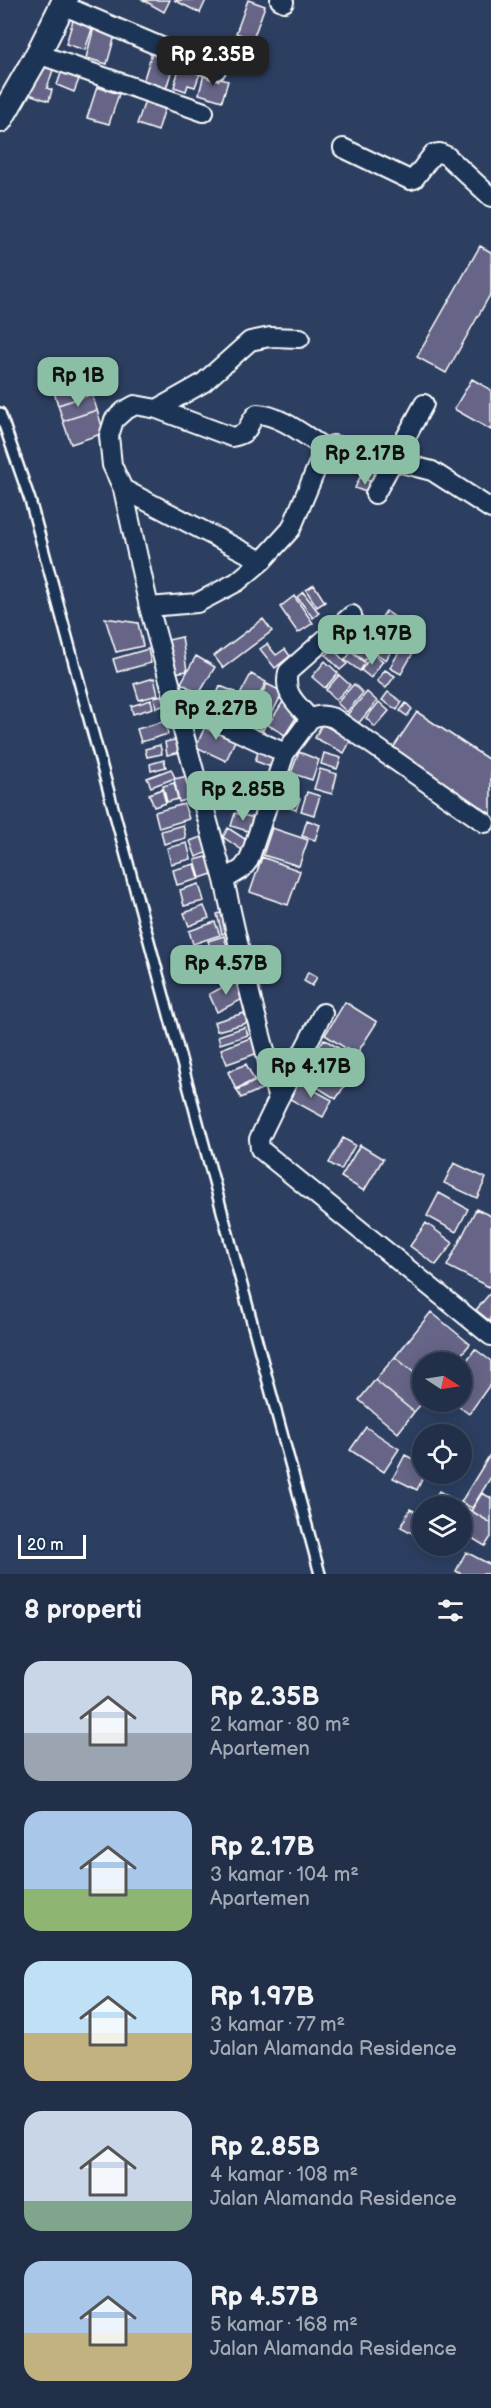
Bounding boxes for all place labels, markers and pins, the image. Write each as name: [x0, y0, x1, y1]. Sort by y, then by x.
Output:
pin: Rp 2.35B: [151, 36, 275, 87]
pin: Rp 1B: [36, 357, 120, 408]
pin: Rp 2.17B: [303, 435, 427, 486]
pin: Rp 1.97B: [310, 615, 434, 666]
pin: Rp 2.27B: [154, 690, 278, 741]
pin: Rp 2.85B: [181, 771, 305, 822]
pin: Rp 4.57B: [164, 945, 288, 996]
pin: Rp 4.17B: [249, 1048, 373, 1099]

